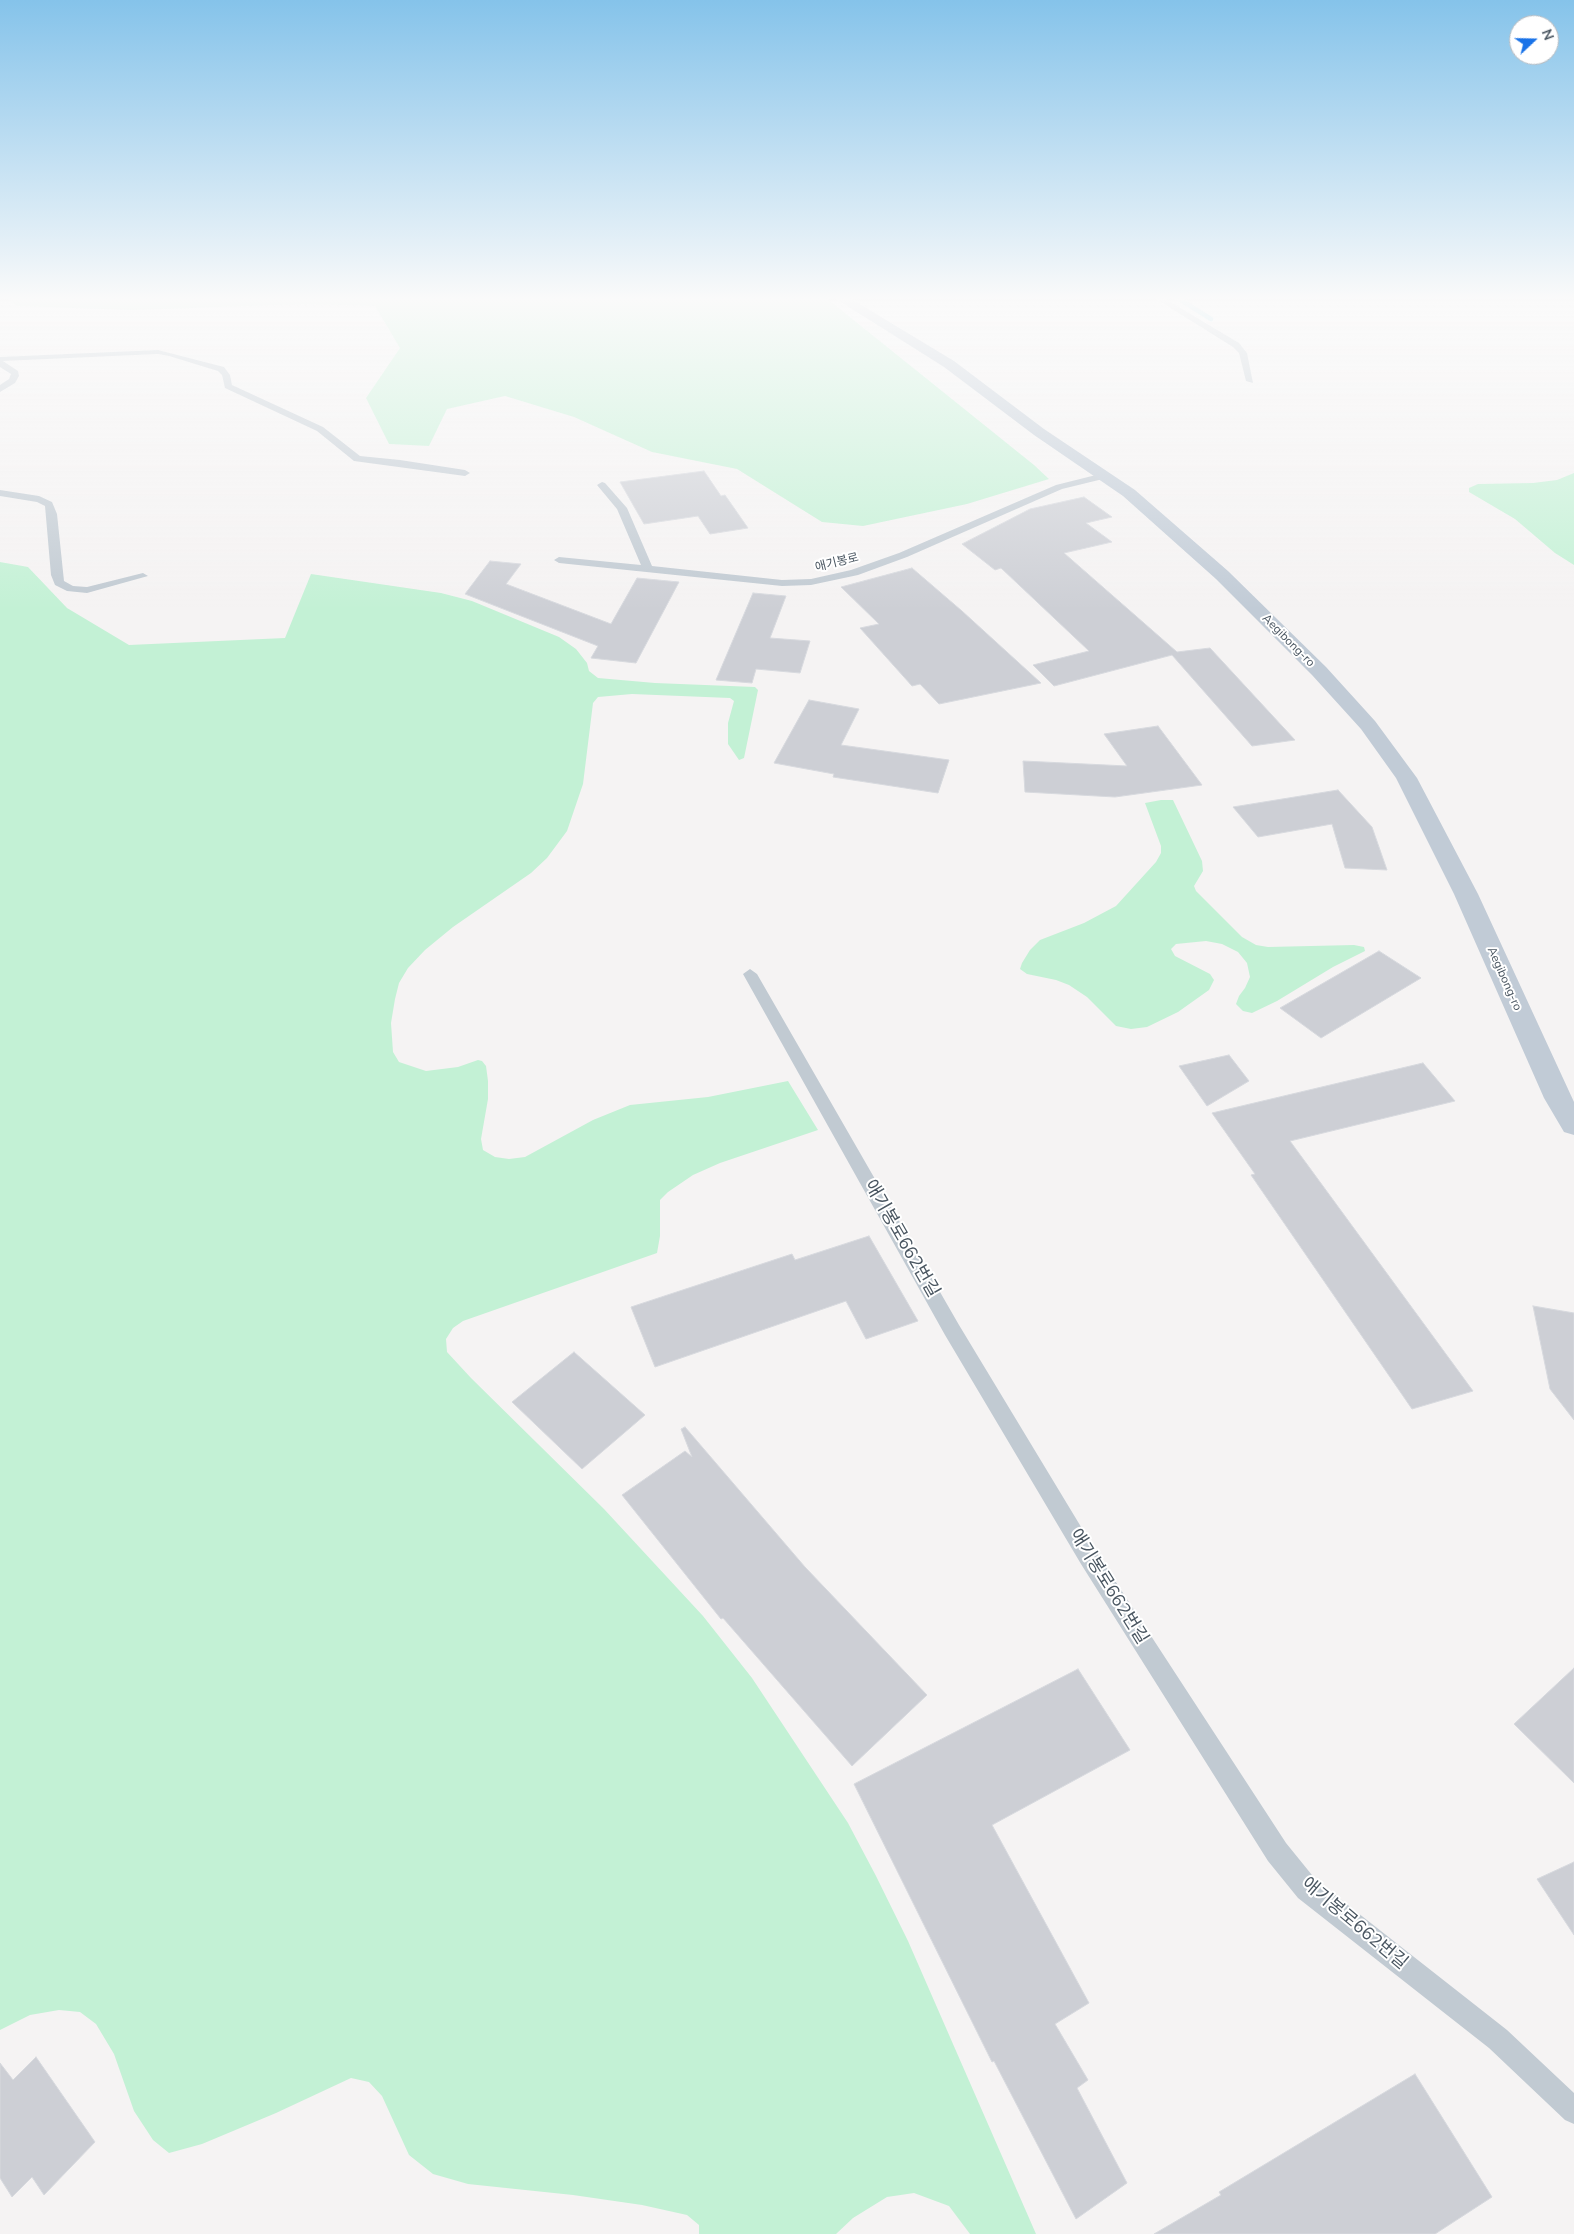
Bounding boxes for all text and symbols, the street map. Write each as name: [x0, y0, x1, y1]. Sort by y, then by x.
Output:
north arrow: [1509, 15, 1559, 65]
text: N: [1537, 26, 1558, 43]
street label: 애기봉로: [814, 551, 860, 575]
street label: Aegibong-ro: [1259, 612, 1317, 670]
street label: Aegibong-ro: [1484, 945, 1524, 1013]
street label: 애기봉로662번길: [859, 1177, 943, 1301]
street label: 애기봉로662번길: [1064, 1525, 1152, 1649]
street label: 애기봉로662번길: [1297, 1873, 1411, 1975]

